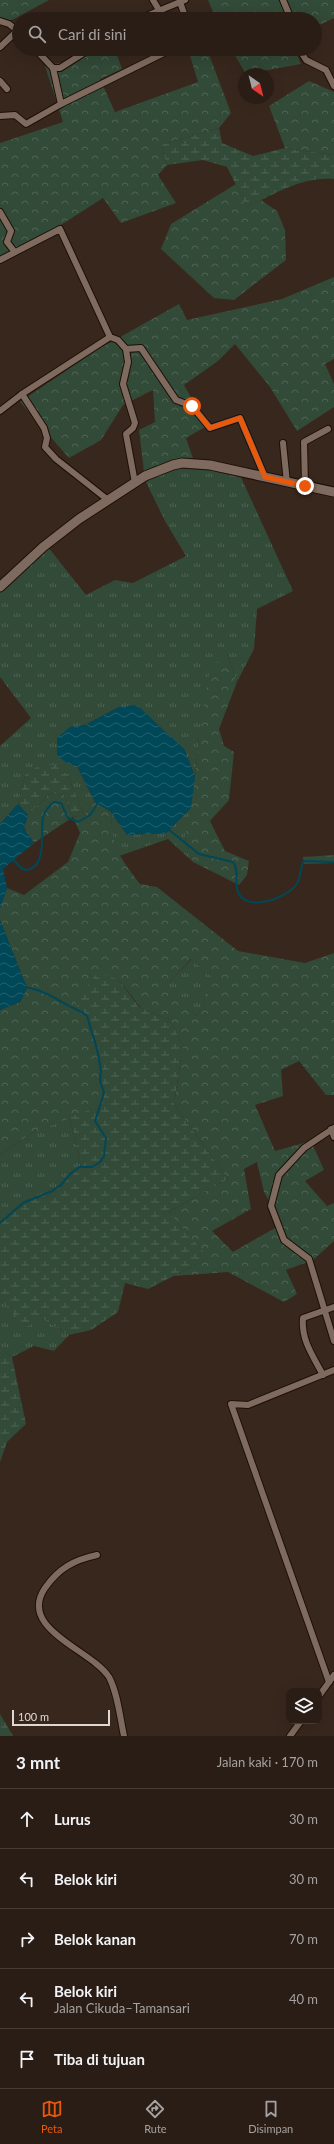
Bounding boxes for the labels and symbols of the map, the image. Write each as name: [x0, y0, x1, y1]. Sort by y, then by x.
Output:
north arrow: [238, 68, 274, 104]
route start: [183, 397, 201, 415]
route end: [296, 477, 314, 495]
scale bar: [12, 1708, 110, 1727]

